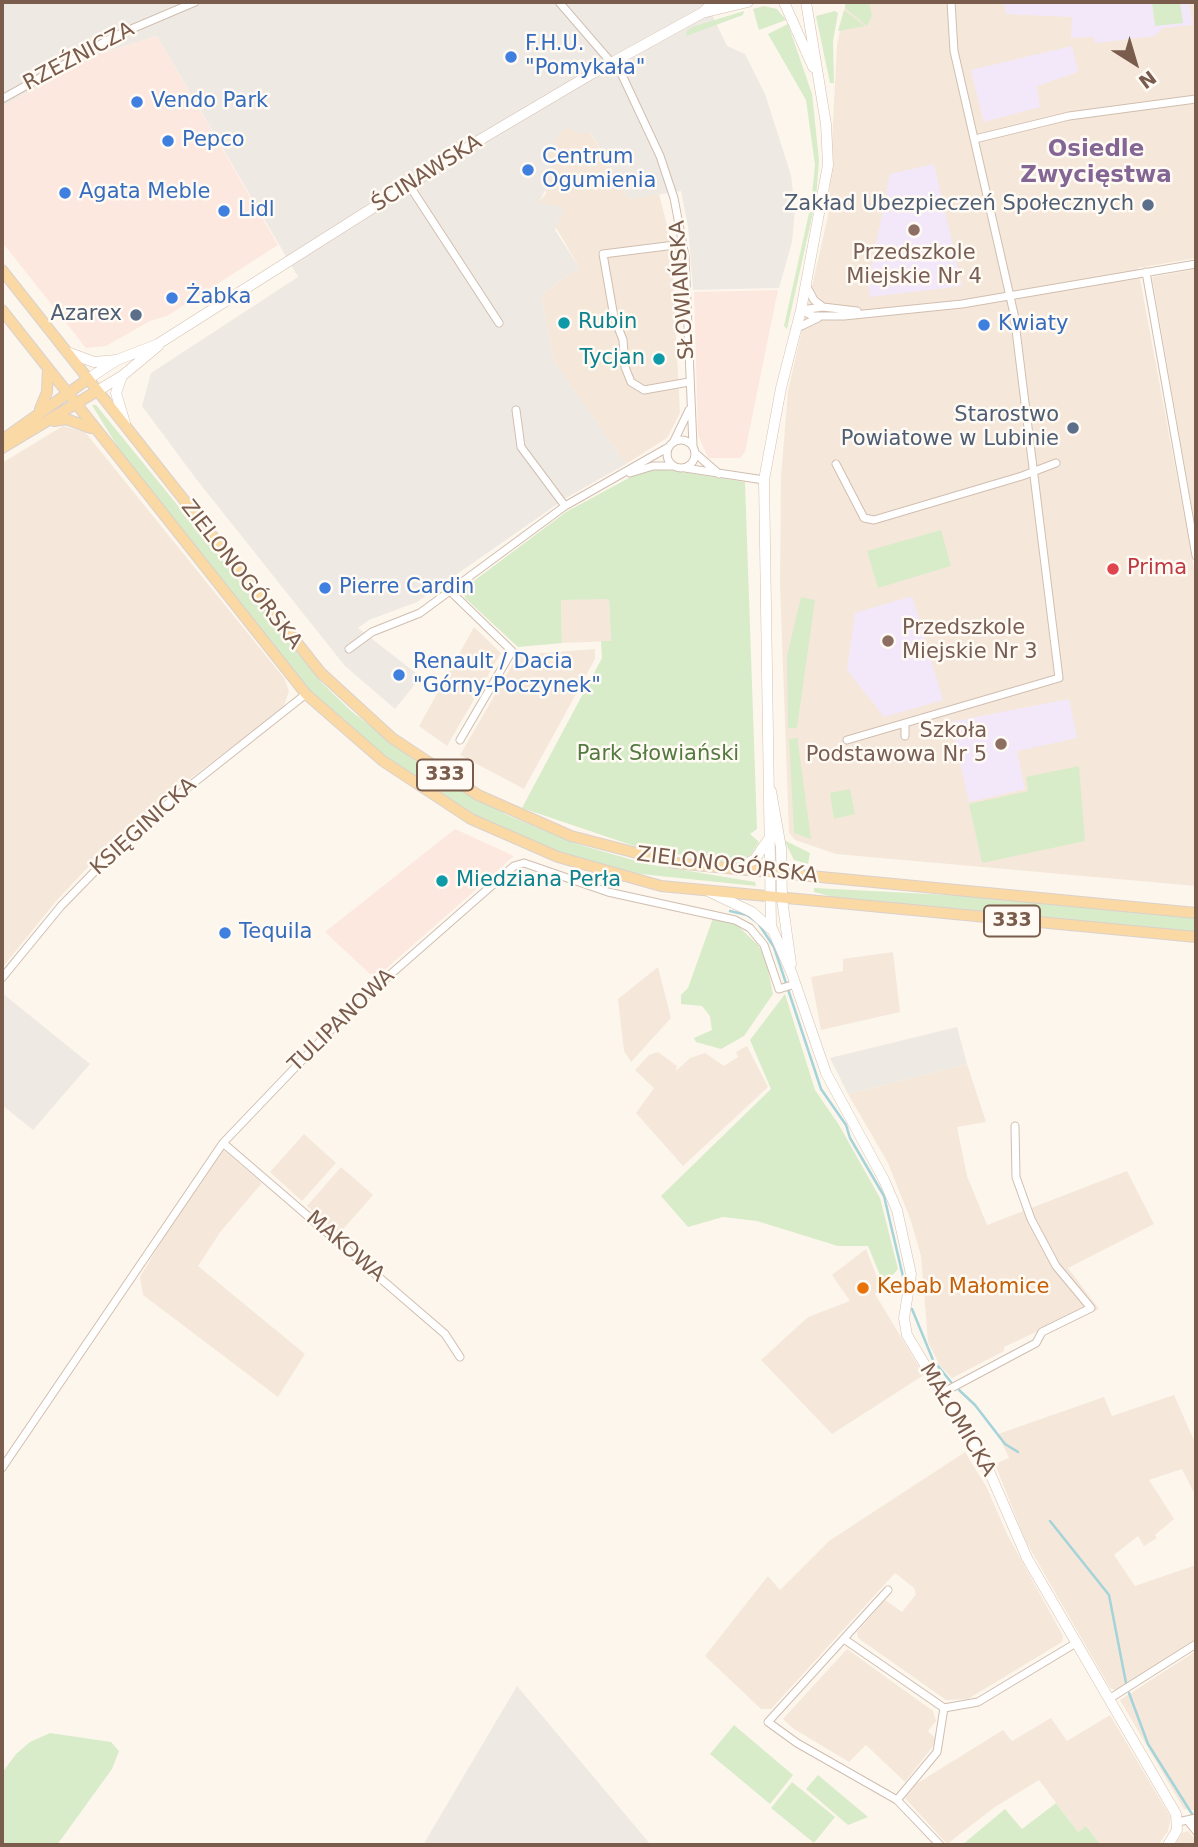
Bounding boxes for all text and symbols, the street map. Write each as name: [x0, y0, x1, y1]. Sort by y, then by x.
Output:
street label: RZEŹNICZA: [19, 17, 139, 97]
north arrow: [1100, 28, 1170, 98]
place label: F.H.U. "Pomykała": [525, 32, 645, 82]
marker: F.H.U. "Pomykała": [503, 49, 519, 65]
text: N: [1135, 66, 1161, 93]
place label: Vendo Park: [151, 89, 268, 115]
marker: Vendo Park: [129, 94, 145, 110]
place label: Pepco: [182, 128, 245, 154]
street label: ŚCINAWSKA: [367, 130, 487, 218]
marker: Pepco: [160, 133, 176, 149]
district label: Osiedle Zwycięstwa: [1020, 136, 1172, 190]
place label: Centrum Ogumienia: [542, 145, 656, 195]
marker: Centrum Ogumienia: [520, 162, 536, 178]
place label: Agata Meble: [79, 180, 210, 206]
marker: Agata Meble: [57, 185, 73, 201]
place label: Zakład Ubezpieczeń Społecznych: [784, 192, 1134, 218]
marker: Zakład Ubezpieczeń Społecznych: [1140, 197, 1156, 213]
place label: Lidl: [238, 198, 275, 224]
marker: Lidl: [216, 203, 232, 219]
street label: SŁOWIAŃSKA: [666, 219, 700, 361]
marker: Przedszkole Miejskie Nr 4: [906, 222, 922, 238]
place label: Przedszkole Miejskie Nr 4: [846, 241, 982, 291]
place label: Żabka: [186, 285, 251, 311]
marker: Żabka: [164, 290, 180, 306]
place label: Azarex: [51, 302, 122, 328]
marker: Azarex: [128, 307, 144, 323]
place label: Rubin: [578, 310, 637, 336]
place label: Kwiaty: [998, 312, 1068, 338]
marker: Rubin: [556, 315, 572, 331]
marker: Kwiaty: [976, 317, 992, 333]
place label: Tycjan: [579, 346, 645, 372]
marker: Tycjan: [651, 351, 667, 367]
place label: Starostwo Powiatowe w Lubinie: [841, 403, 1059, 453]
marker: Starostwo Powiatowe w Lubinie: [1065, 420, 1081, 436]
street label: ZIELONOGÓRSKA: [175, 496, 307, 654]
place label: Prima: [1127, 556, 1187, 582]
marker: Prima: [1105, 561, 1121, 577]
place label: Pierre Cardin: [339, 575, 474, 601]
marker: Pierre Cardin: [317, 580, 333, 596]
place label: Przedszkole Miejskie Nr 3: [902, 616, 1038, 666]
marker: Przedszkole Miejskie Nr 3: [880, 633, 896, 649]
place label: Renault / Dacia "Górny-Poczynek": [413, 650, 601, 700]
marker: Renault / Dacia "Górny-Poczynek": [391, 667, 407, 683]
place label: Szkoła Podstawowa Nr 5: [806, 719, 987, 769]
marker: Szkoła Podstawowa Nr 5: [993, 736, 1009, 752]
park label: Park Słowiański: [577, 742, 739, 768]
road number: 333: [417, 760, 473, 790]
street label: KSIĘGINICKA: [86, 773, 202, 881]
street label: ZIELONOGÓRSKA: [635, 842, 819, 890]
place label: Miedziana Perła: [456, 868, 621, 894]
marker: Miedziana Perła: [434, 873, 450, 889]
road number: 333: [984, 906, 1040, 937]
place label: Tequila: [239, 920, 312, 946]
marker: Tequila: [217, 925, 233, 941]
street label: TULIPANOWA: [284, 964, 400, 1078]
street label: MAKOWA: [301, 1206, 389, 1288]
place label: Kebab Małomice: [877, 1275, 1049, 1301]
marker: Kebab Małomice: [855, 1280, 871, 1296]
street label: MAŁOMICKA: [913, 1359, 1001, 1481]

